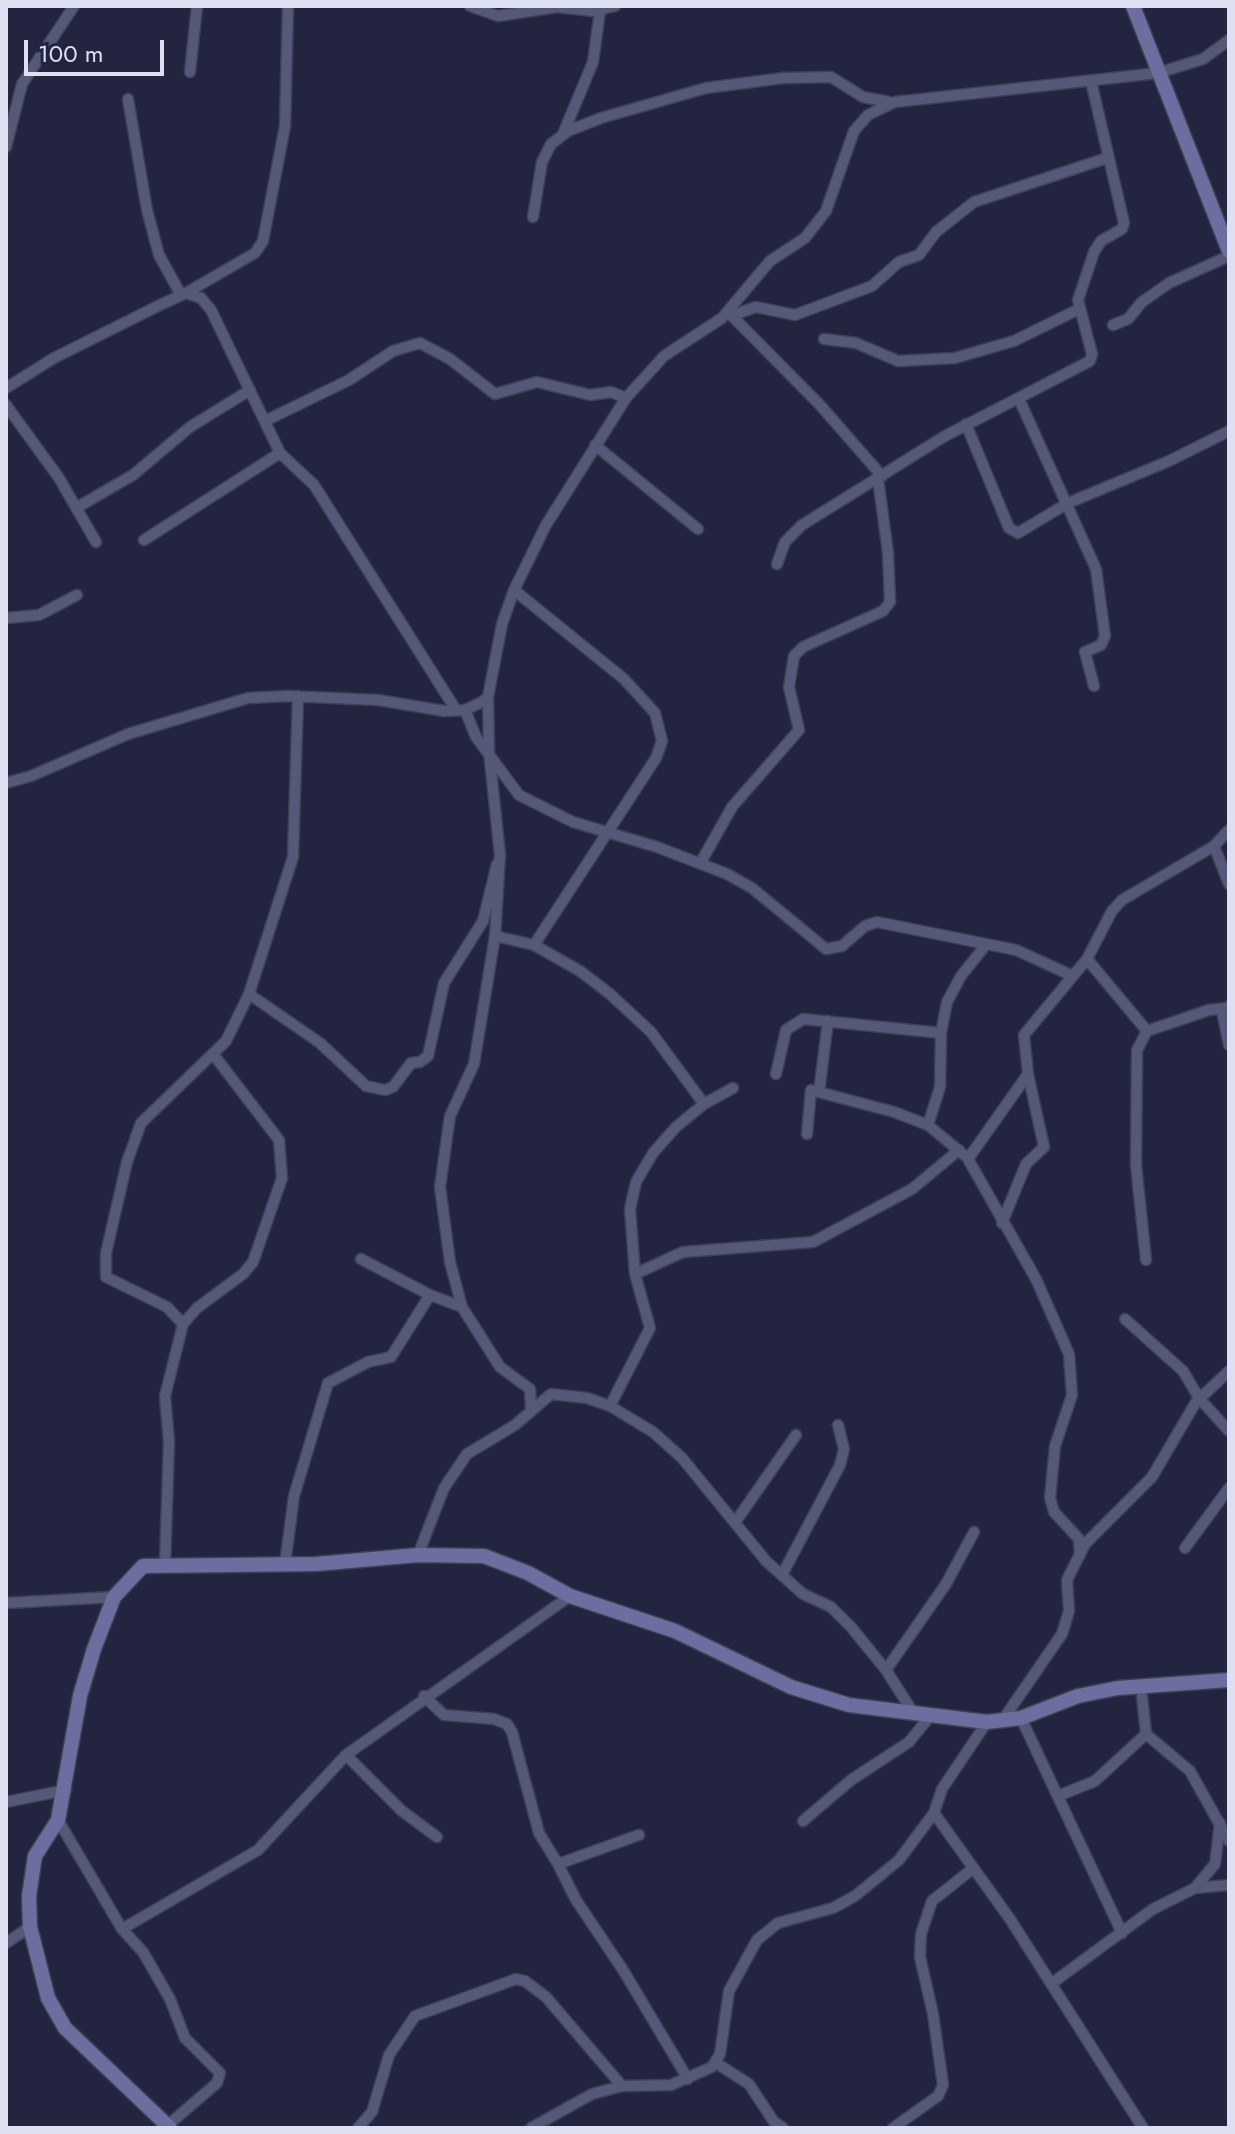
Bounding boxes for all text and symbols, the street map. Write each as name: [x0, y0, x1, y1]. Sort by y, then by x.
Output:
scale bar: [28, 24, 168, 74]
text: 100 m: [38, 36, 104, 71]

